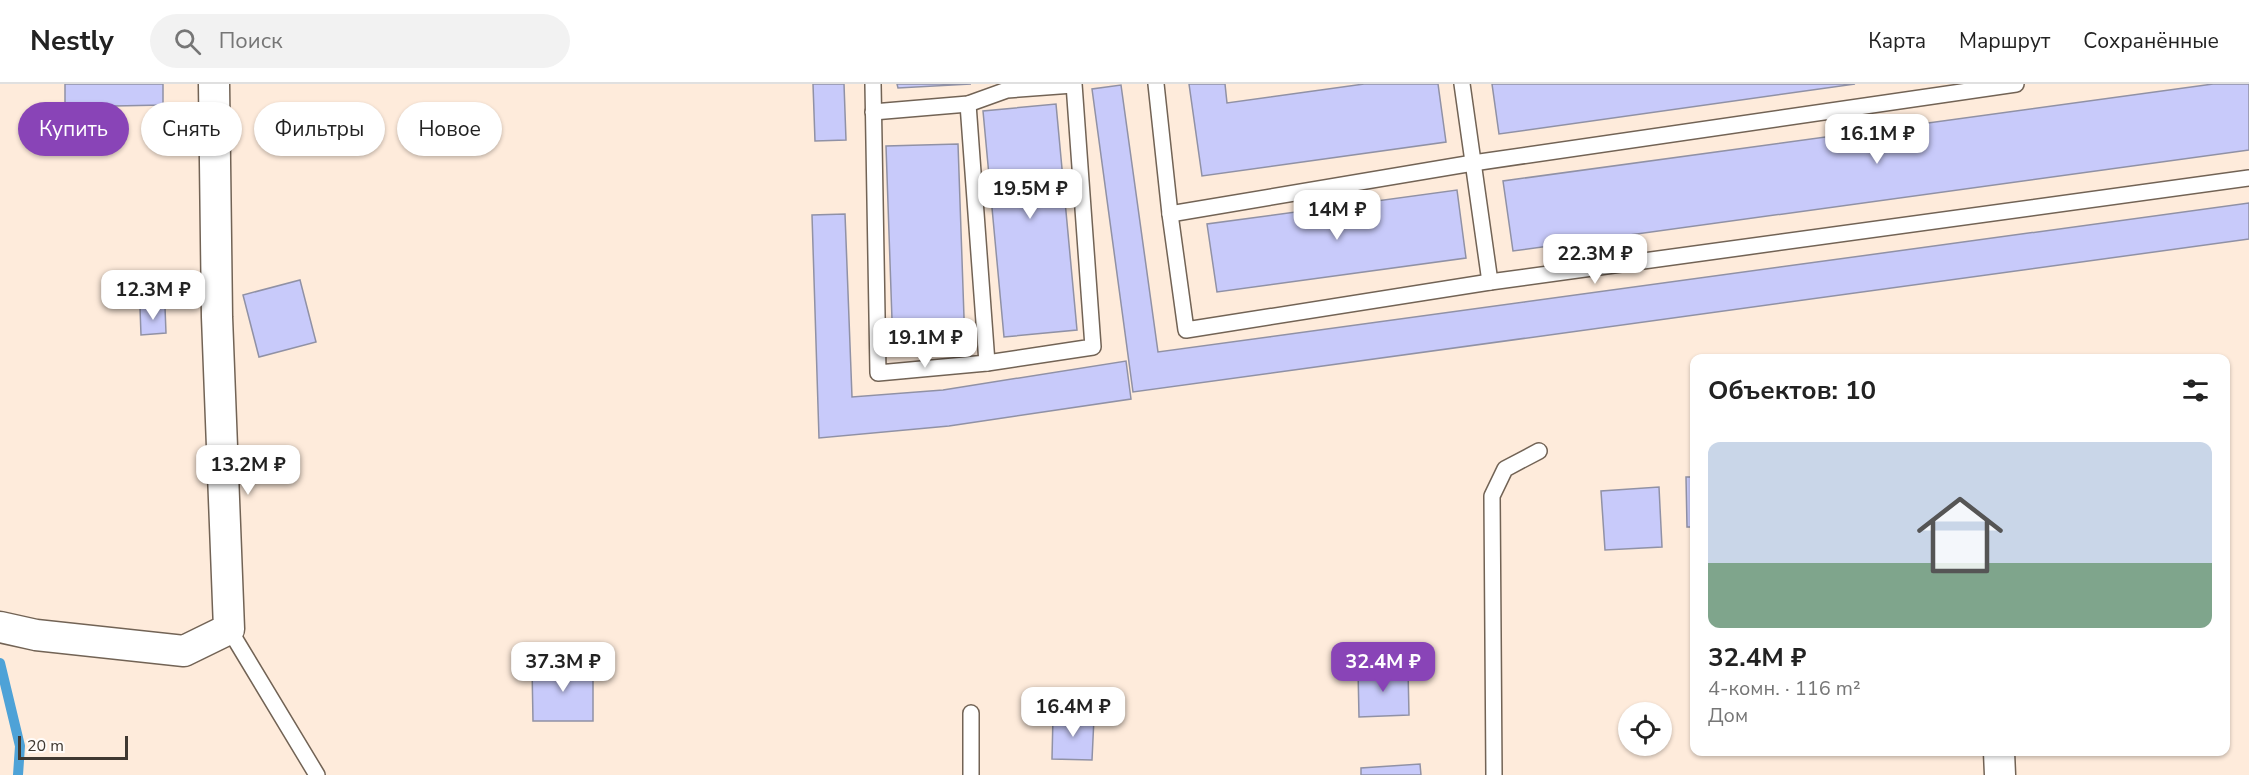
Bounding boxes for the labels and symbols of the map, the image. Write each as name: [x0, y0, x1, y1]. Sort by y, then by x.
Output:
pin: 16.1M ₽: [1822, 114, 1932, 165]
pin: 19.5M ₽: [975, 169, 1085, 220]
pin: 14M ₽: [1295, 190, 1379, 241]
pin: 22.3M ₽: [1540, 234, 1650, 285]
pin: 12.3M ₽: [98, 270, 208, 321]
pin: 19.1M ₽: [870, 318, 980, 369]
pin: 13.2M ₽: [193, 445, 303, 496]
pin: 37.3M ₽: [508, 642, 618, 693]
pin: 32.4M ₽: [1328, 642, 1438, 693]
pin: 16.4M ₽: [1018, 687, 1128, 738]
scale bar: [18, 733, 128, 760]

